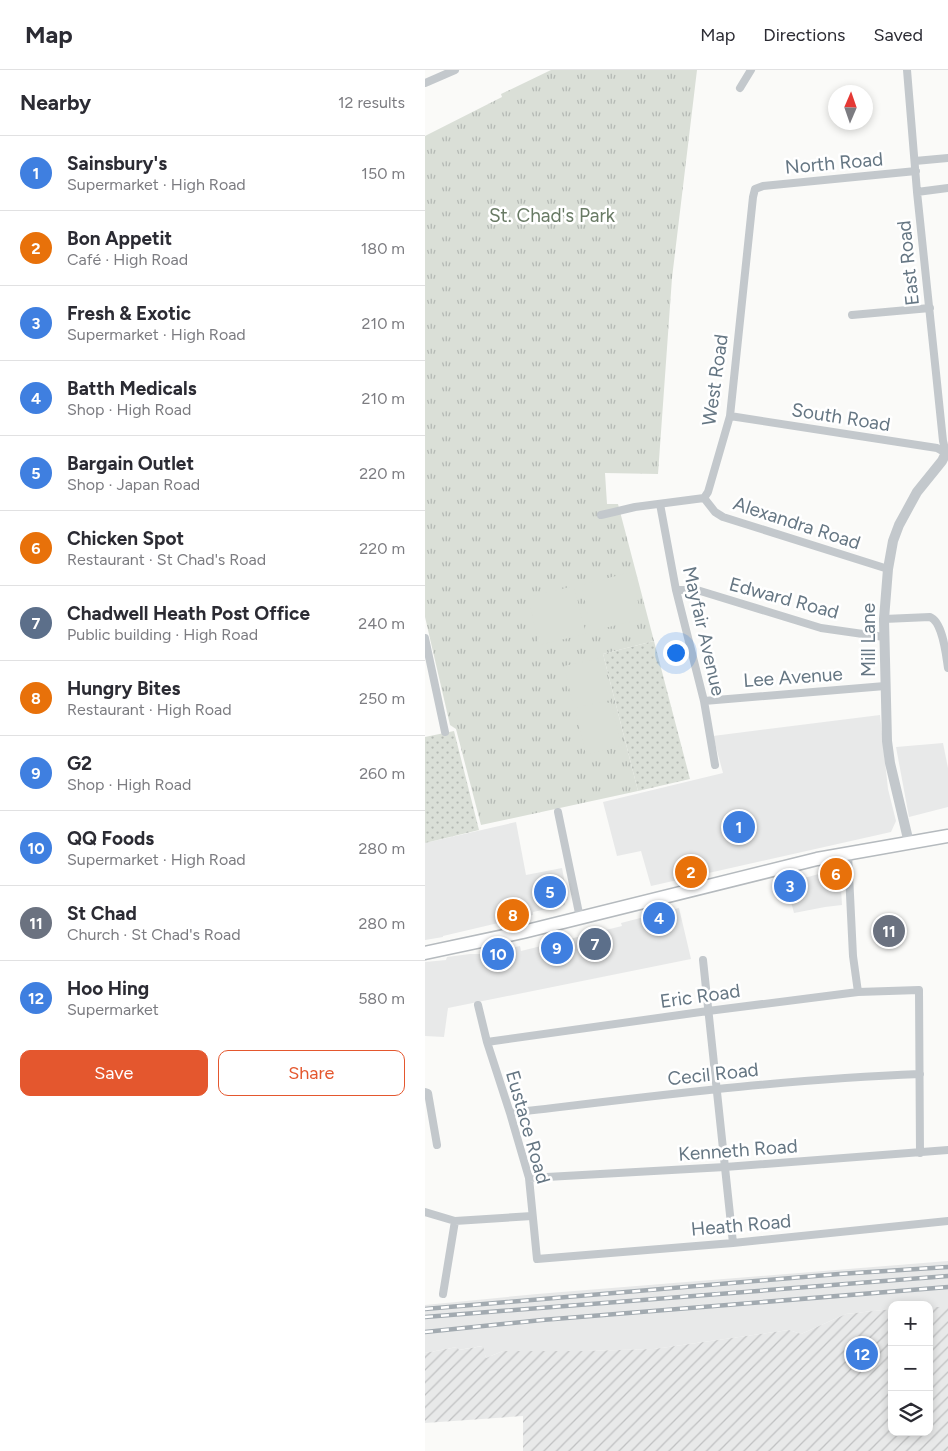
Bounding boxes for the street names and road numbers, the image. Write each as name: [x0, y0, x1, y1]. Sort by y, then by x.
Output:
street label: North Road: [784, 147, 884, 179]
street label: East Road: [892, 219, 924, 307]
street label: West Road: [697, 333, 733, 427]
street label: South Road: [790, 398, 892, 436]
street label: Alexandra Road: [731, 492, 863, 554]
street label: Mayfair Avenue: [678, 564, 730, 698]
street label: Edward Road: [727, 572, 841, 624]
street label: Mill Lane: [857, 603, 880, 677]
street label: Lee Avenue: [743, 662, 843, 692]
street label: Eric Road: [658, 979, 742, 1013]
street label: Cecil Road: [666, 1058, 760, 1090]
street label: Eustace Road: [501, 1068, 555, 1186]
street label: Kenneth Road: [678, 1134, 798, 1166]
street label: Heath Road: [690, 1209, 792, 1241]

